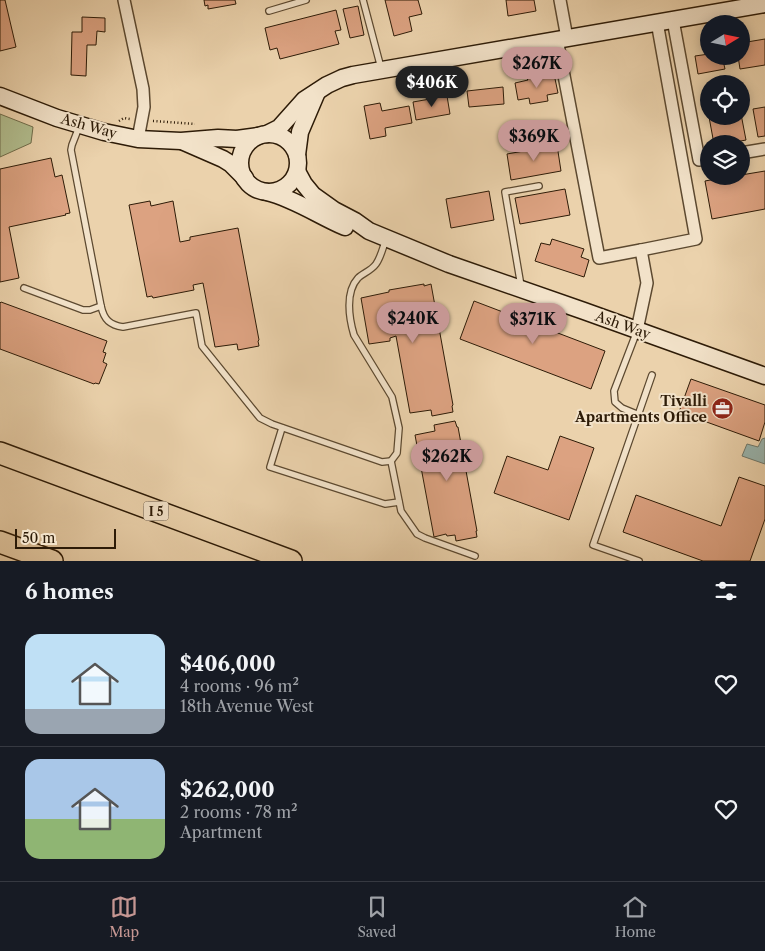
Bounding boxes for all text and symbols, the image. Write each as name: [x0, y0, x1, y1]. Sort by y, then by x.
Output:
north arrow: [700, 15, 750, 65]
map controls: [700, 15, 750, 185]
pin: $267K: [502, 46, 572, 89]
text: $267K: [513, 53, 561, 73]
pin: $406K: [397, 66, 467, 108]
text: $406K: [407, 72, 457, 92]
button: locate: [700, 75, 750, 125]
street label: Ash Way: [58, 109, 119, 143]
pin: $369K: [499, 120, 569, 162]
text: $369K: [509, 126, 559, 146]
button: layers: [700, 135, 750, 185]
pin: $240K: [378, 302, 448, 344]
pin: $371K: [498, 302, 568, 345]
street label: Ash Way: [592, 306, 653, 343]
text: $240K: [388, 308, 438, 328]
text: $371K: [510, 309, 556, 329]
place label: Tivalli Apartments Office: [574, 392, 707, 426]
office icon: Tivalli Apartments Office: [711, 397, 735, 421]
pin: $262K: [412, 440, 482, 482]
text: $262K: [422, 446, 472, 466]
road number: I 5: [144, 502, 168, 520]
scale bar: [15, 526, 116, 549]
text: 50 m: [22, 529, 55, 547]
icon: filters: [712, 577, 740, 605]
text: 6 homes: [25, 579, 114, 604]
text: $406,000: [180, 651, 276, 676]
icon: home: [65, 654, 125, 714]
icon: heart: [712, 670, 740, 698]
text: 4 rooms · 96 m²: [180, 676, 299, 696]
text: 18th Avenue West: [180, 696, 314, 716]
text: $262,000: [180, 777, 275, 802]
icon: home: [65, 779, 125, 839]
icon: heart: [712, 795, 740, 823]
text: 2 rooms · 78 m²: [180, 802, 298, 822]
text: Apartment: [180, 822, 262, 842]
tab: Map: [109, 893, 139, 941]
tab: Saved: [358, 893, 396, 941]
tab: Home: [615, 893, 656, 941]

